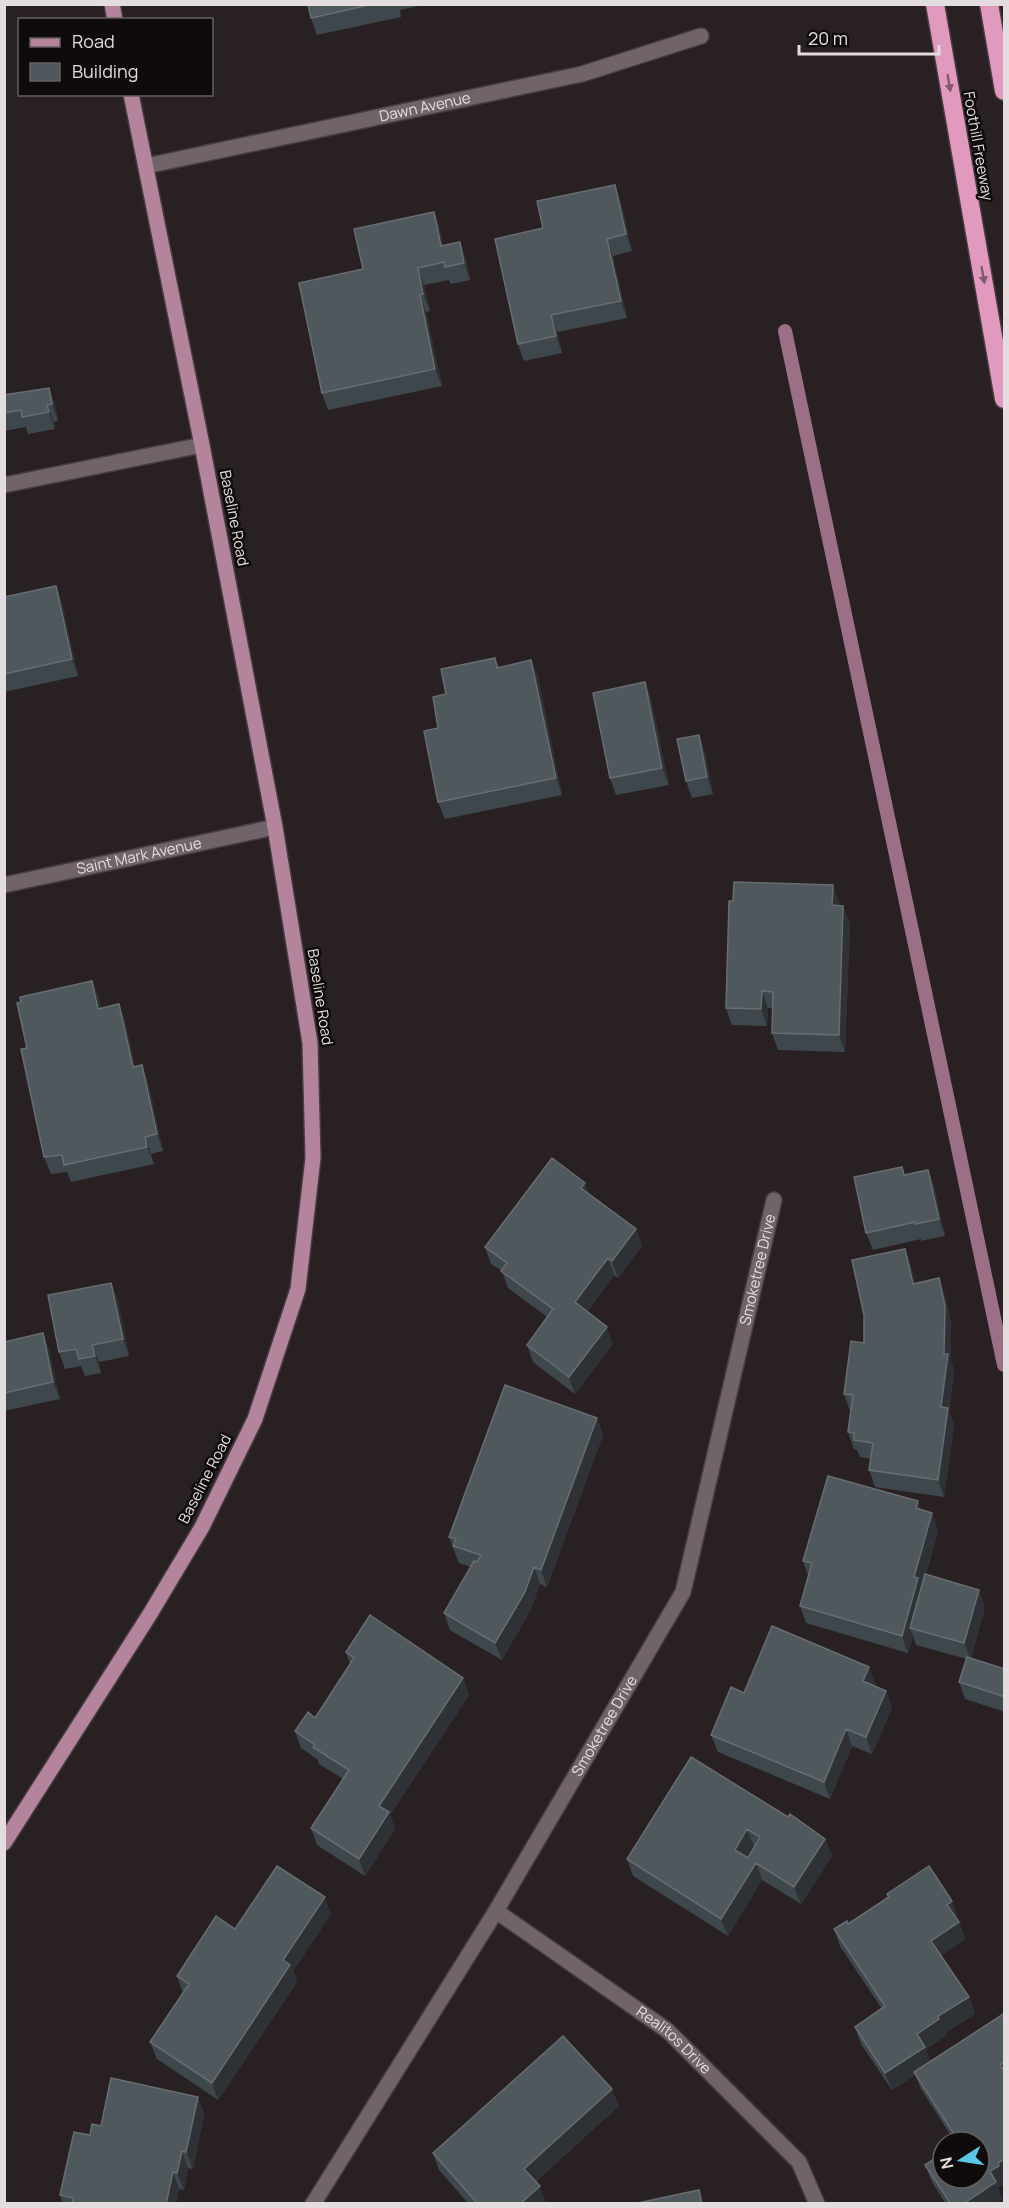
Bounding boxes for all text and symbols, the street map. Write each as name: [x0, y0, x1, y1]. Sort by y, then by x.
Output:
legend: [18, 18, 213, 96]
scale bar: [799, 18, 938, 56]
text: 20 m: [808, 26, 848, 50]
text: Road: [72, 29, 115, 53]
text: Building: [72, 59, 138, 83]
one-way arrow: [945, 73, 954, 92]
street label: Dawn Avenue: [377, 87, 473, 127]
street label: Foothill Freeway: [959, 90, 998, 202]
one-way arrow: [978, 265, 987, 284]
street label: Baseline Road: [215, 468, 254, 568]
street label: Saint Mark Avenue: [74, 832, 203, 879]
street label: Baseline Road: [303, 947, 338, 1047]
street label: Smoketree Drive: [734, 1212, 780, 1328]
street label: Baseline Road: [173, 1431, 236, 1527]
street label: Smoketree Drive: [566, 1671, 642, 1780]
street label: Realitos Drive: [632, 2001, 716, 2079]
north arrow: [931, 2130, 991, 2190]
text: N: [934, 2155, 958, 2171]

